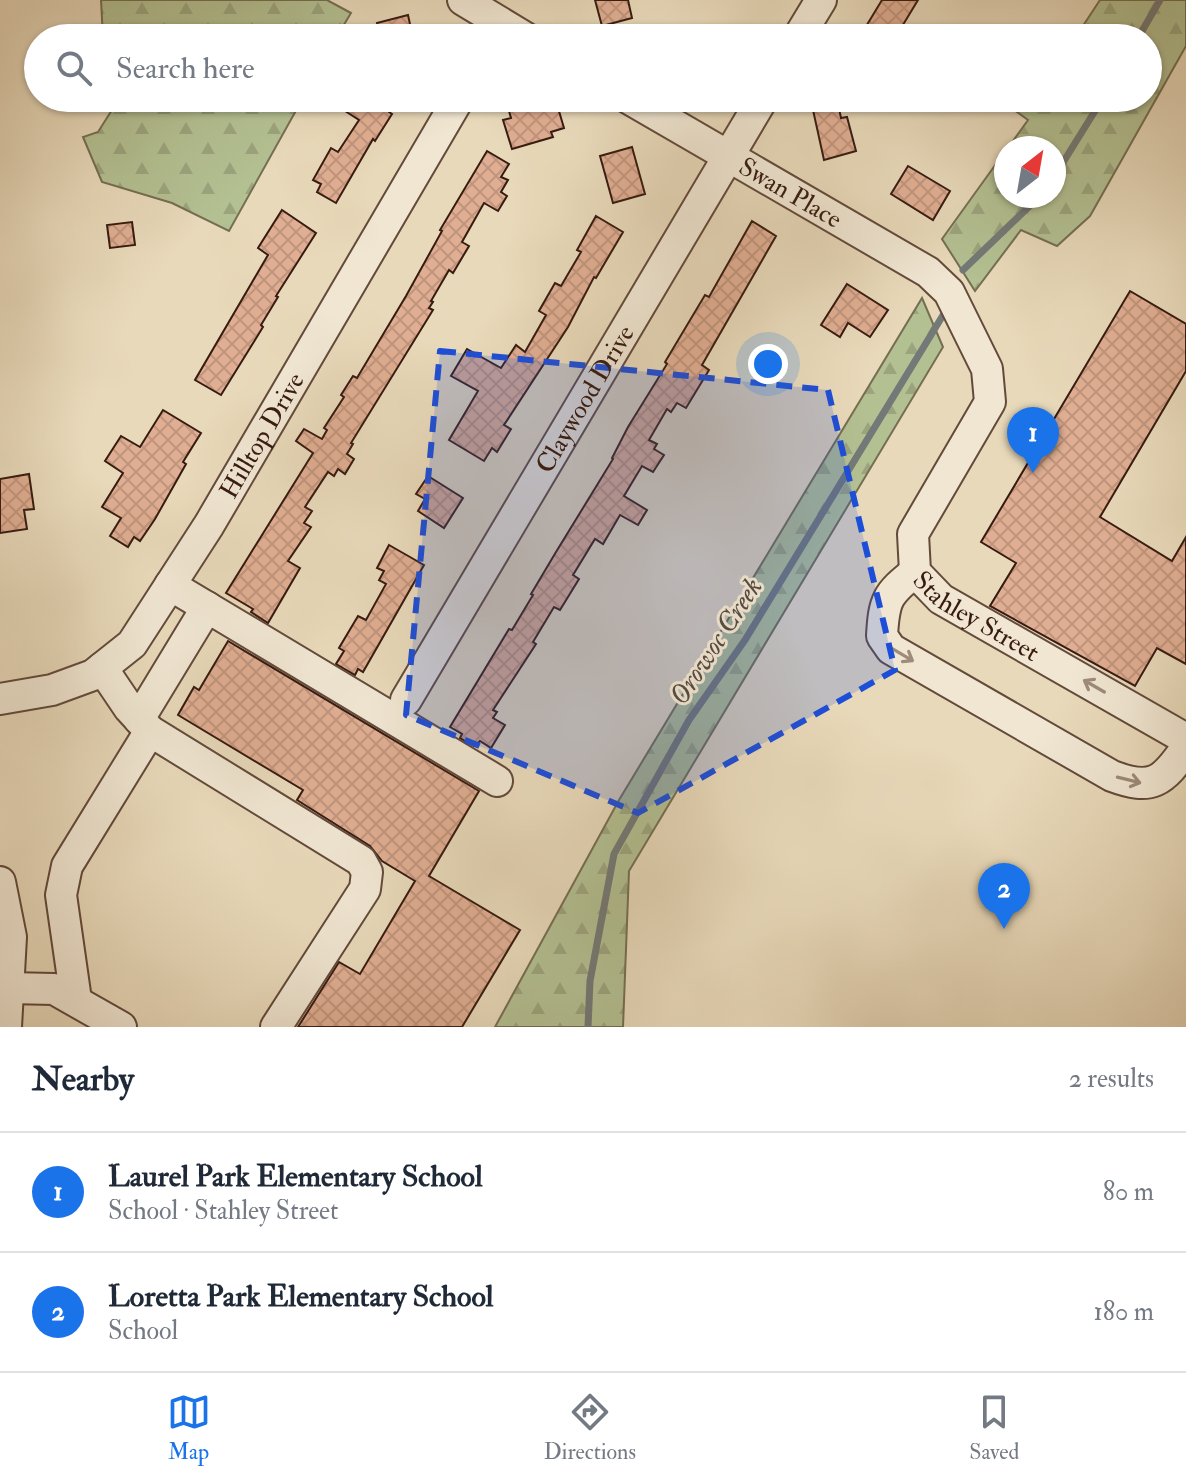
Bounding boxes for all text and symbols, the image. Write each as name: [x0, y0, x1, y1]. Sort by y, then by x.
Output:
search box: [24, 24, 1162, 112]
icon: search: [52, 46, 96, 90]
text: Search here: [116, 50, 255, 87]
north arrow: [994, 136, 1066, 208]
street label: Swan Place: [733, 151, 847, 236]
street label: Claywood Drive: [529, 320, 642, 479]
your location: [748, 344, 788, 384]
street label: Hilltop Drive: [213, 367, 312, 504]
pin: 1: [1007, 407, 1059, 473]
street label: Stahley Street: [906, 565, 1045, 669]
water label: Orowoc Creek: [662, 571, 770, 712]
one-way arrow: [891, 647, 914, 663]
one-way arrow: [1083, 678, 1106, 694]
one-way arrow: [1116, 774, 1142, 789]
pin: 2: [978, 863, 1030, 929]
text: Nearby: [32, 1058, 134, 1101]
text: 2 results: [1069, 1063, 1154, 1095]
text: Laurel Park Elementary School: [108, 1158, 483, 1195]
text: 1: [53, 1176, 63, 1208]
text: 80 m: [1103, 1176, 1154, 1208]
text: School · Stahley Street: [108, 1195, 338, 1227]
text: Loretta Park Elementary School: [108, 1278, 493, 1315]
text: 2: [51, 1296, 65, 1328]
text: 180 m: [1094, 1296, 1154, 1328]
text: School: [108, 1315, 178, 1347]
tab: Map: [167, 1390, 211, 1466]
tab: Directions: [544, 1390, 636, 1466]
tab: Saved: [969, 1390, 1019, 1466]

